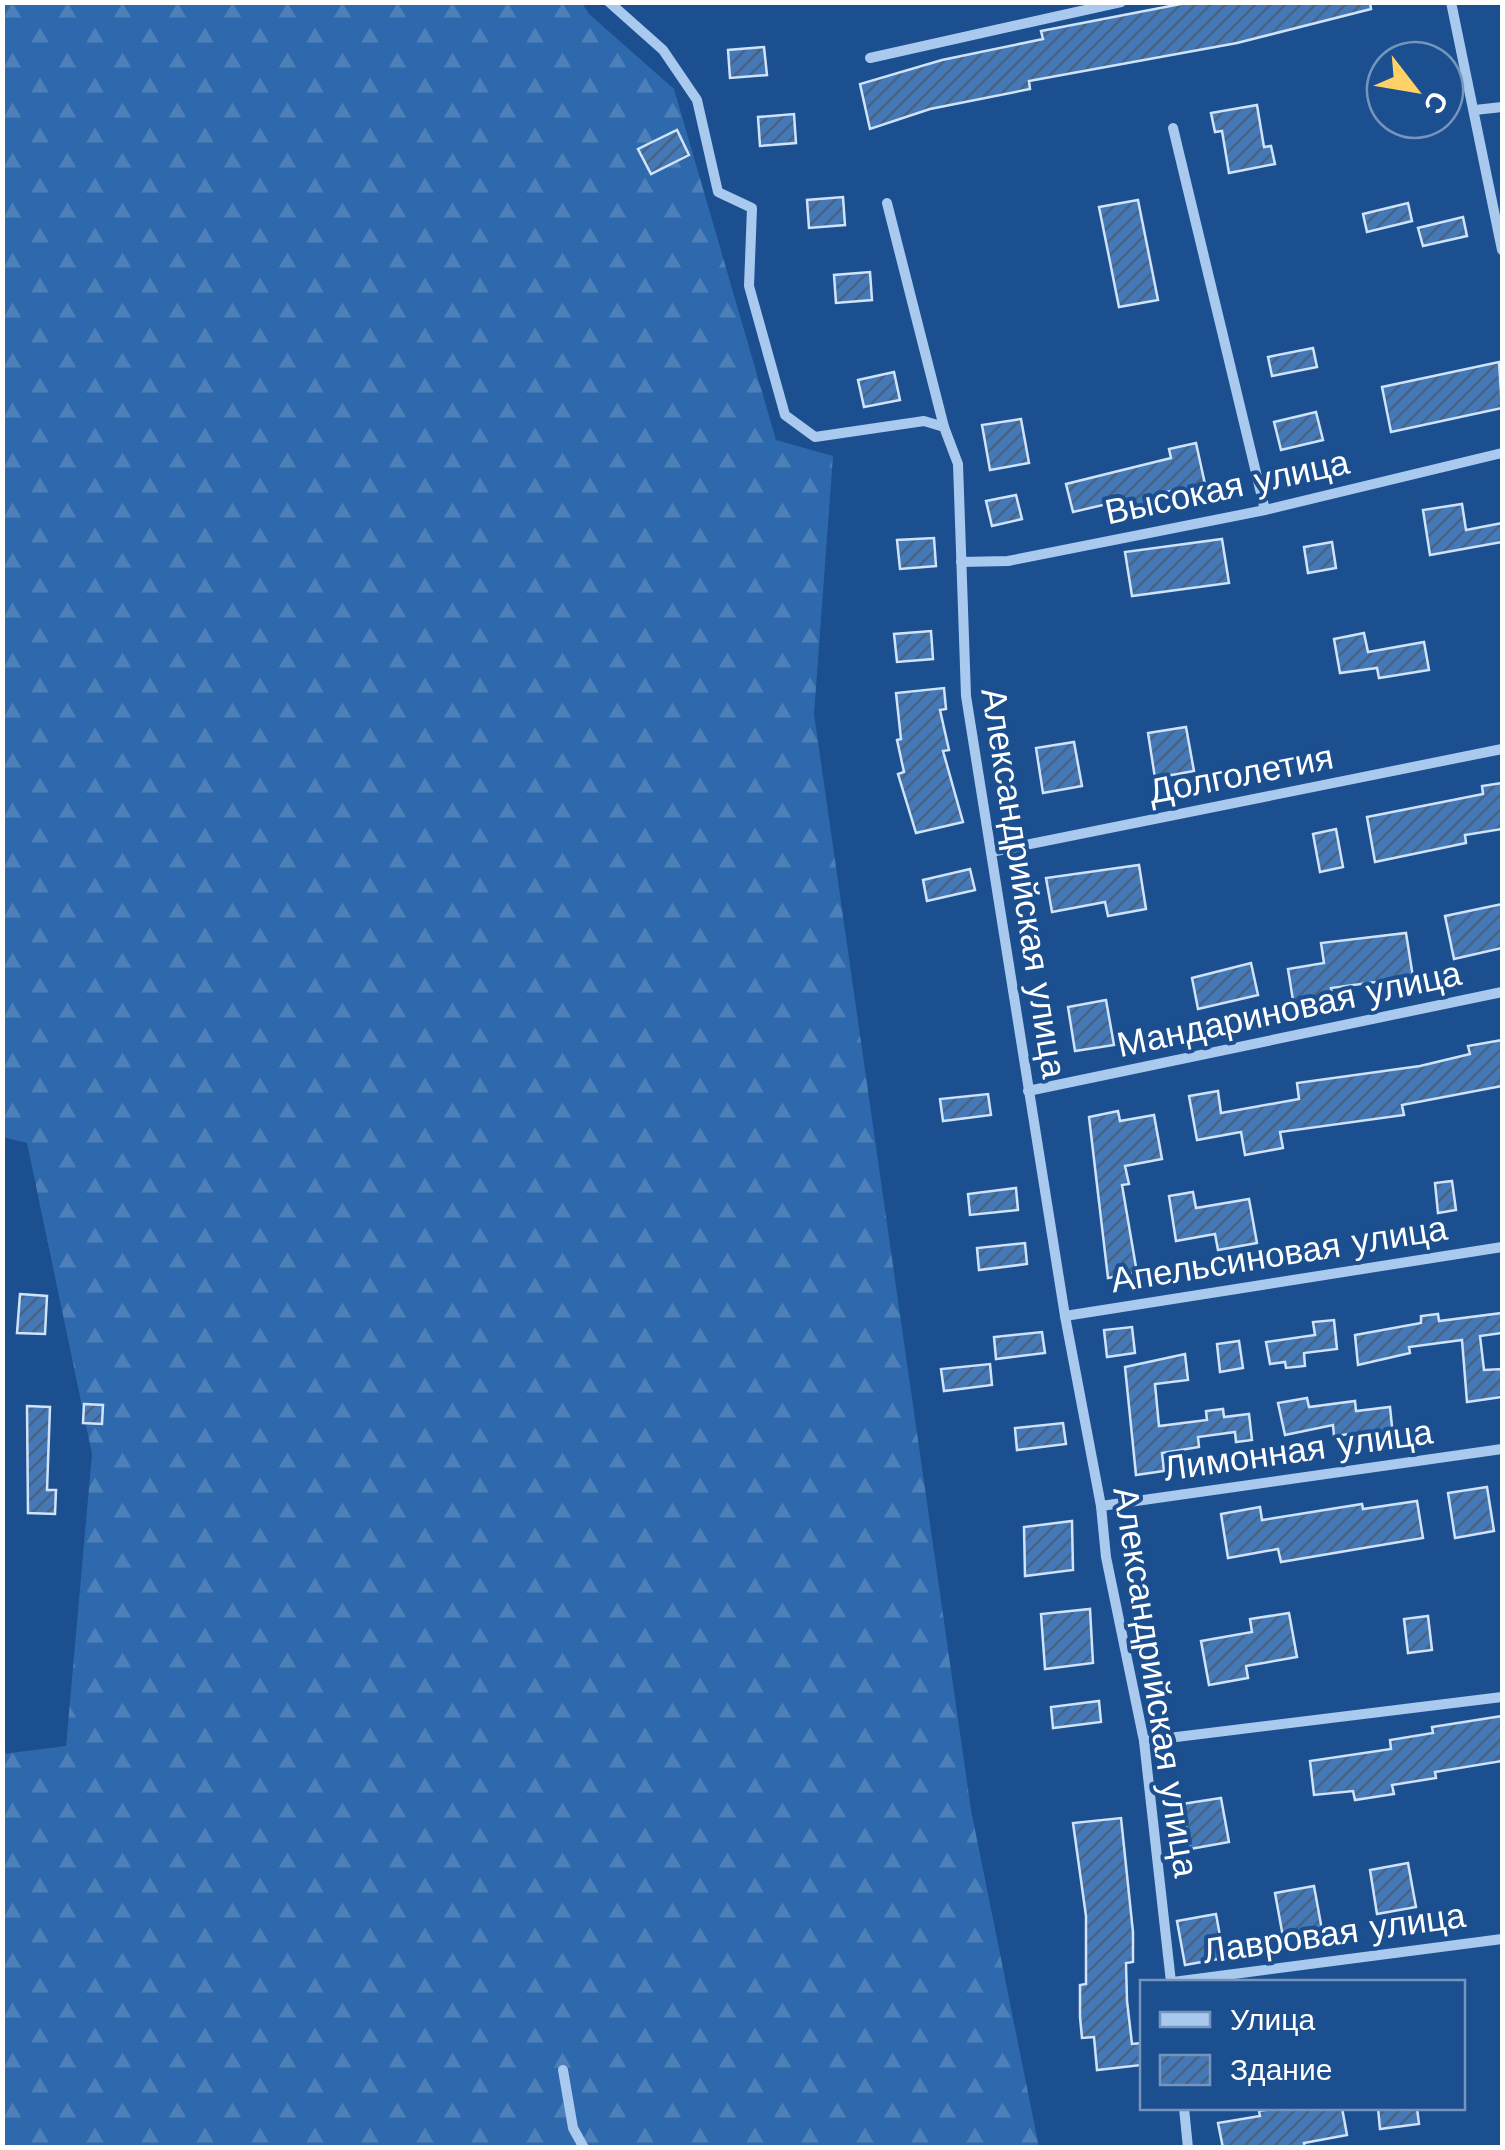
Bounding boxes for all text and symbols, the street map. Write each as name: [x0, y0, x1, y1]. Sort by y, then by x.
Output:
north arrow: [1365, 40, 1465, 140]
text: С: [1417, 85, 1455, 120]
street label: Высокая улица: [1101, 441, 1353, 533]
street label: Александрийская улица: [972, 685, 1076, 1082]
street label: Долголетия: [1145, 736, 1337, 812]
street label: Мандариновая улица: [1113, 952, 1465, 1066]
street label: Апельсиновая улица: [1108, 1207, 1451, 1301]
street label: Лимонная улица: [1161, 1410, 1436, 1490]
street label: Александрийская улица: [1104, 1484, 1208, 1881]
street label: Лавровая улица: [1200, 1894, 1469, 1972]
legend: [1140, 1980, 1465, 2110]
text: Улица: [1230, 2002, 1315, 2037]
text: Здание: [1230, 2052, 1332, 2087]

